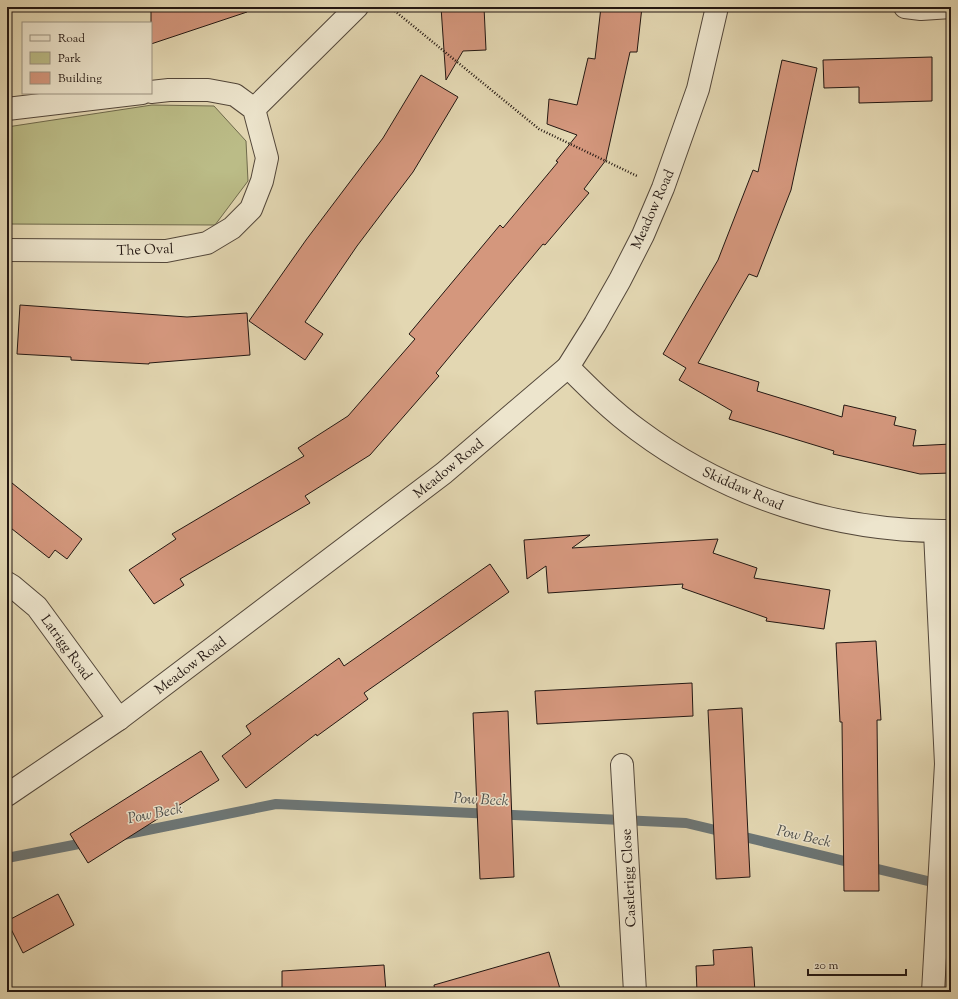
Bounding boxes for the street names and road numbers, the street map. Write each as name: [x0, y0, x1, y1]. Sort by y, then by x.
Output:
street label: Meadow Road: [627, 167, 680, 253]
street label: The Oval: [116, 240, 174, 262]
street label: Meadow Road: [410, 435, 489, 504]
street label: Skiddaw Road: [698, 463, 786, 517]
street label: Latrigg Road: [35, 611, 96, 685]
street label: Meadow Road: [151, 633, 231, 700]
street label: Castlerigg Close: [617, 828, 643, 928]

